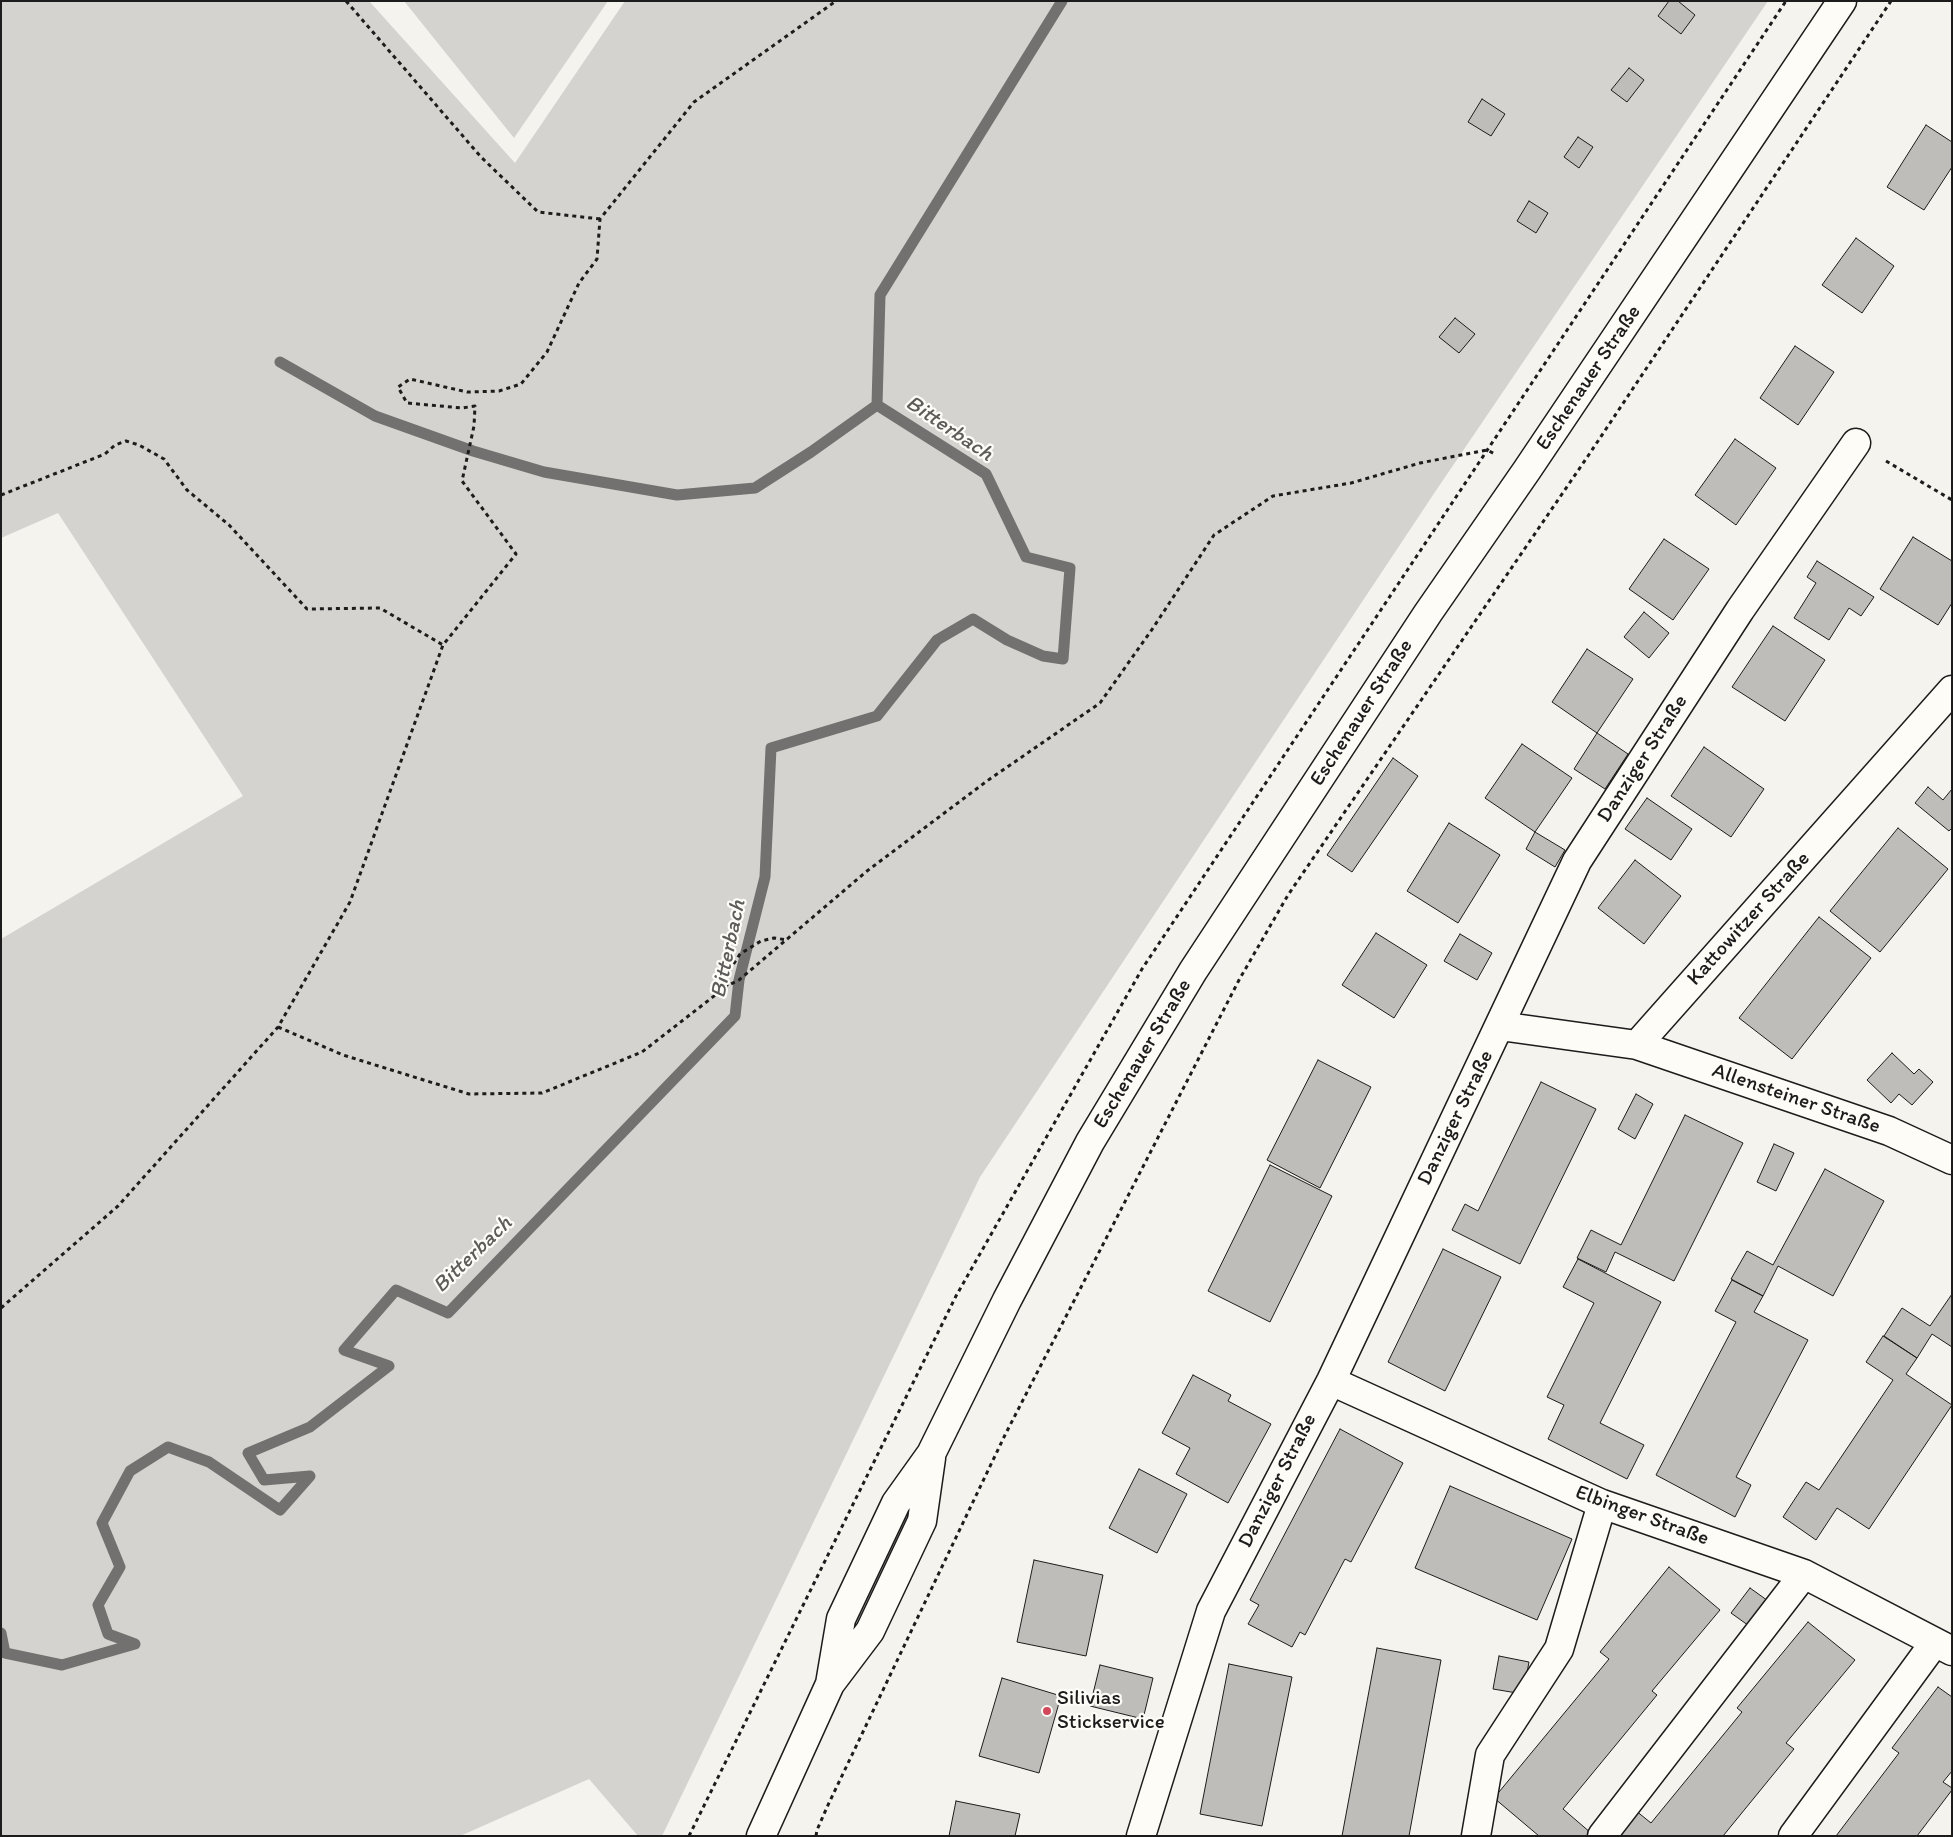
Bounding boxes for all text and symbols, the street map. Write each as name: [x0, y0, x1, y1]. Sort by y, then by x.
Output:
street label: Eschenauer Straße: [1531, 301, 1647, 455]
water label: Bitterbach: [900, 390, 998, 468]
street label: Eschenauer Straße: [1305, 635, 1419, 791]
street label: Danziger Straße: [1592, 690, 1694, 828]
street label: Kattowitzer Straße: [1682, 847, 1816, 991]
water label: Bitterbach: [706, 897, 752, 1001]
street label: Eschenauer Straße: [1089, 975, 1197, 1133]
street label: Danziger Straße: [1412, 1046, 1500, 1190]
street label: Allensteiner Straße: [1709, 1058, 1883, 1140]
water label: Bitterbach: [428, 1211, 518, 1299]
street label: Danziger Straße: [1233, 1410, 1323, 1552]
street label: Elbinger Straße: [1572, 1480, 1712, 1552]
place label: Silivias Stickservice: [1057, 1686, 1165, 1736]
marker: Silivias Stickservice: [1041, 1705, 1053, 1717]

